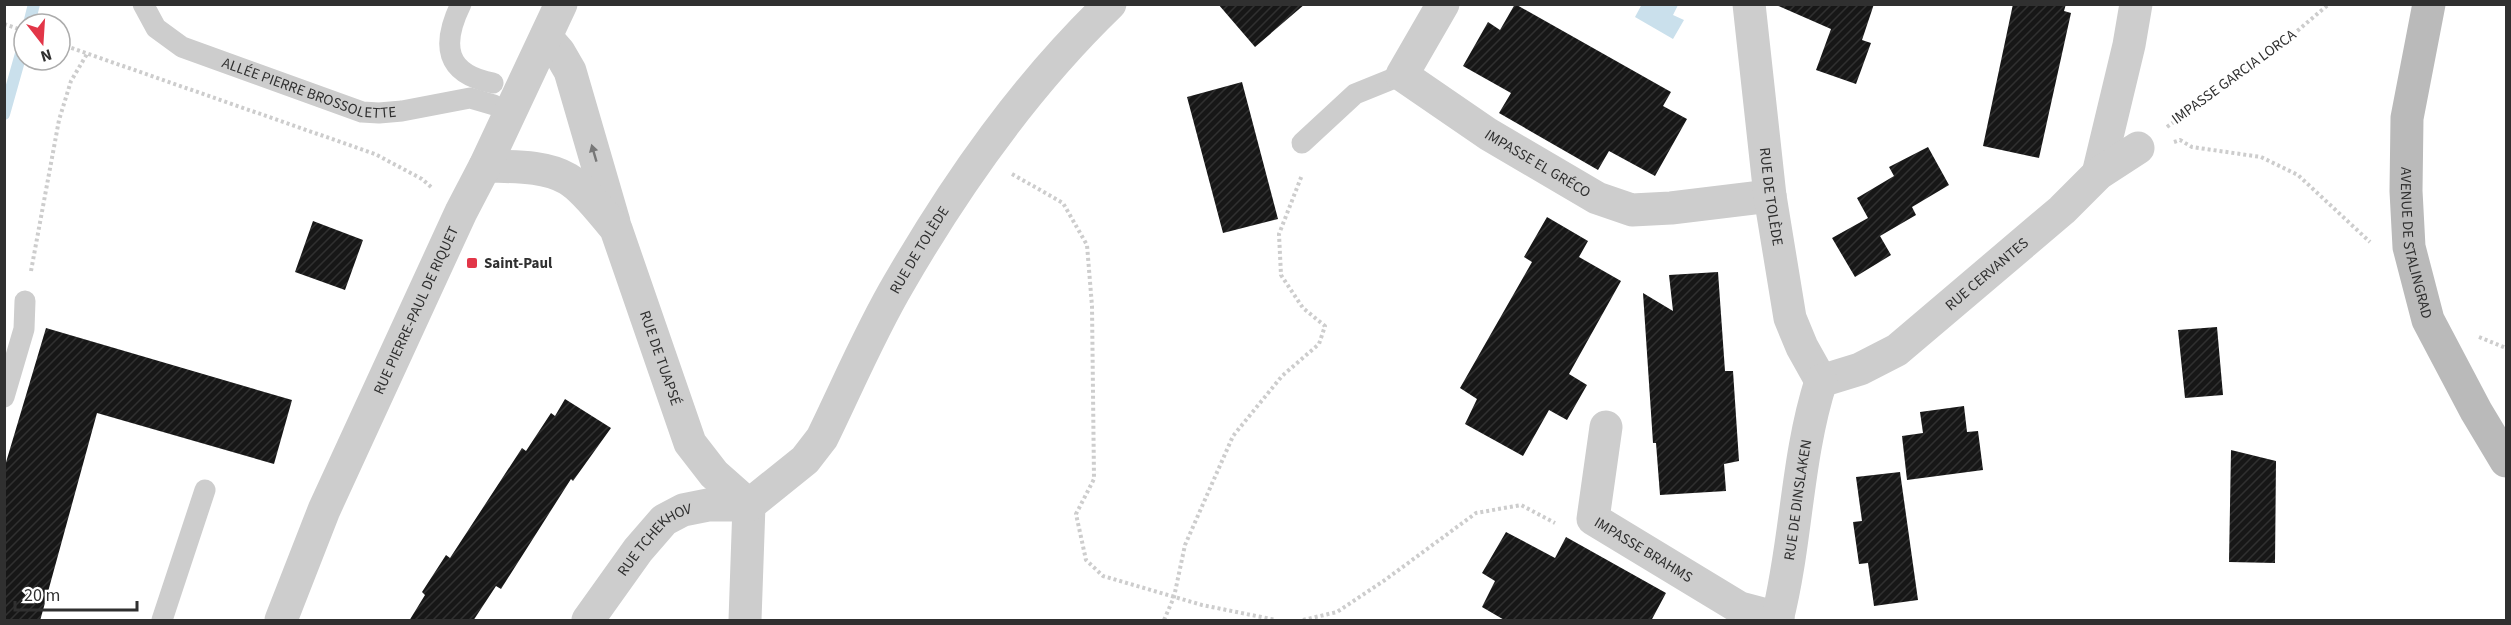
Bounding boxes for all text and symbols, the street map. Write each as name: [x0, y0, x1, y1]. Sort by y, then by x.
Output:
north arrow: [12, 12, 72, 72]
street label: IMPASSE GARCIA LORCA: [2167, 24, 2301, 129]
text: N: [38, 43, 54, 67]
street label: ALLÉE PIERRE BROSSOLETTE: [219, 52, 397, 124]
street label: IMPASSE EL GRÉCO: [1480, 124, 1595, 203]
one-way arrow: [589, 144, 598, 162]
street label: RUE DE TOLÈDE: [1754, 146, 1789, 248]
street label: AVENUE DE STALINGRAD: [2396, 167, 2438, 321]
street label: RUE DE TOLÈDE: [884, 202, 954, 298]
street label: RUE PIERRE-PAUL DE RIQUET: [368, 223, 464, 398]
street label: RUE CERVANTES: [1940, 232, 2033, 315]
place label: Saint-Paul: [484, 253, 553, 274]
marker: Saint-Paul: [465, 256, 479, 270]
street label: RUE DE TUAPSÉ: [634, 308, 687, 408]
street label: RUE DE DINSLAKEN: [1778, 438, 1817, 562]
street label: RUE TCHEKHOV: [612, 498, 694, 580]
street label: IMPASSE BRAHMS: [1590, 512, 1697, 588]
scale bar: [15, 574, 136, 612]
text: 20 m: [24, 583, 60, 608]

